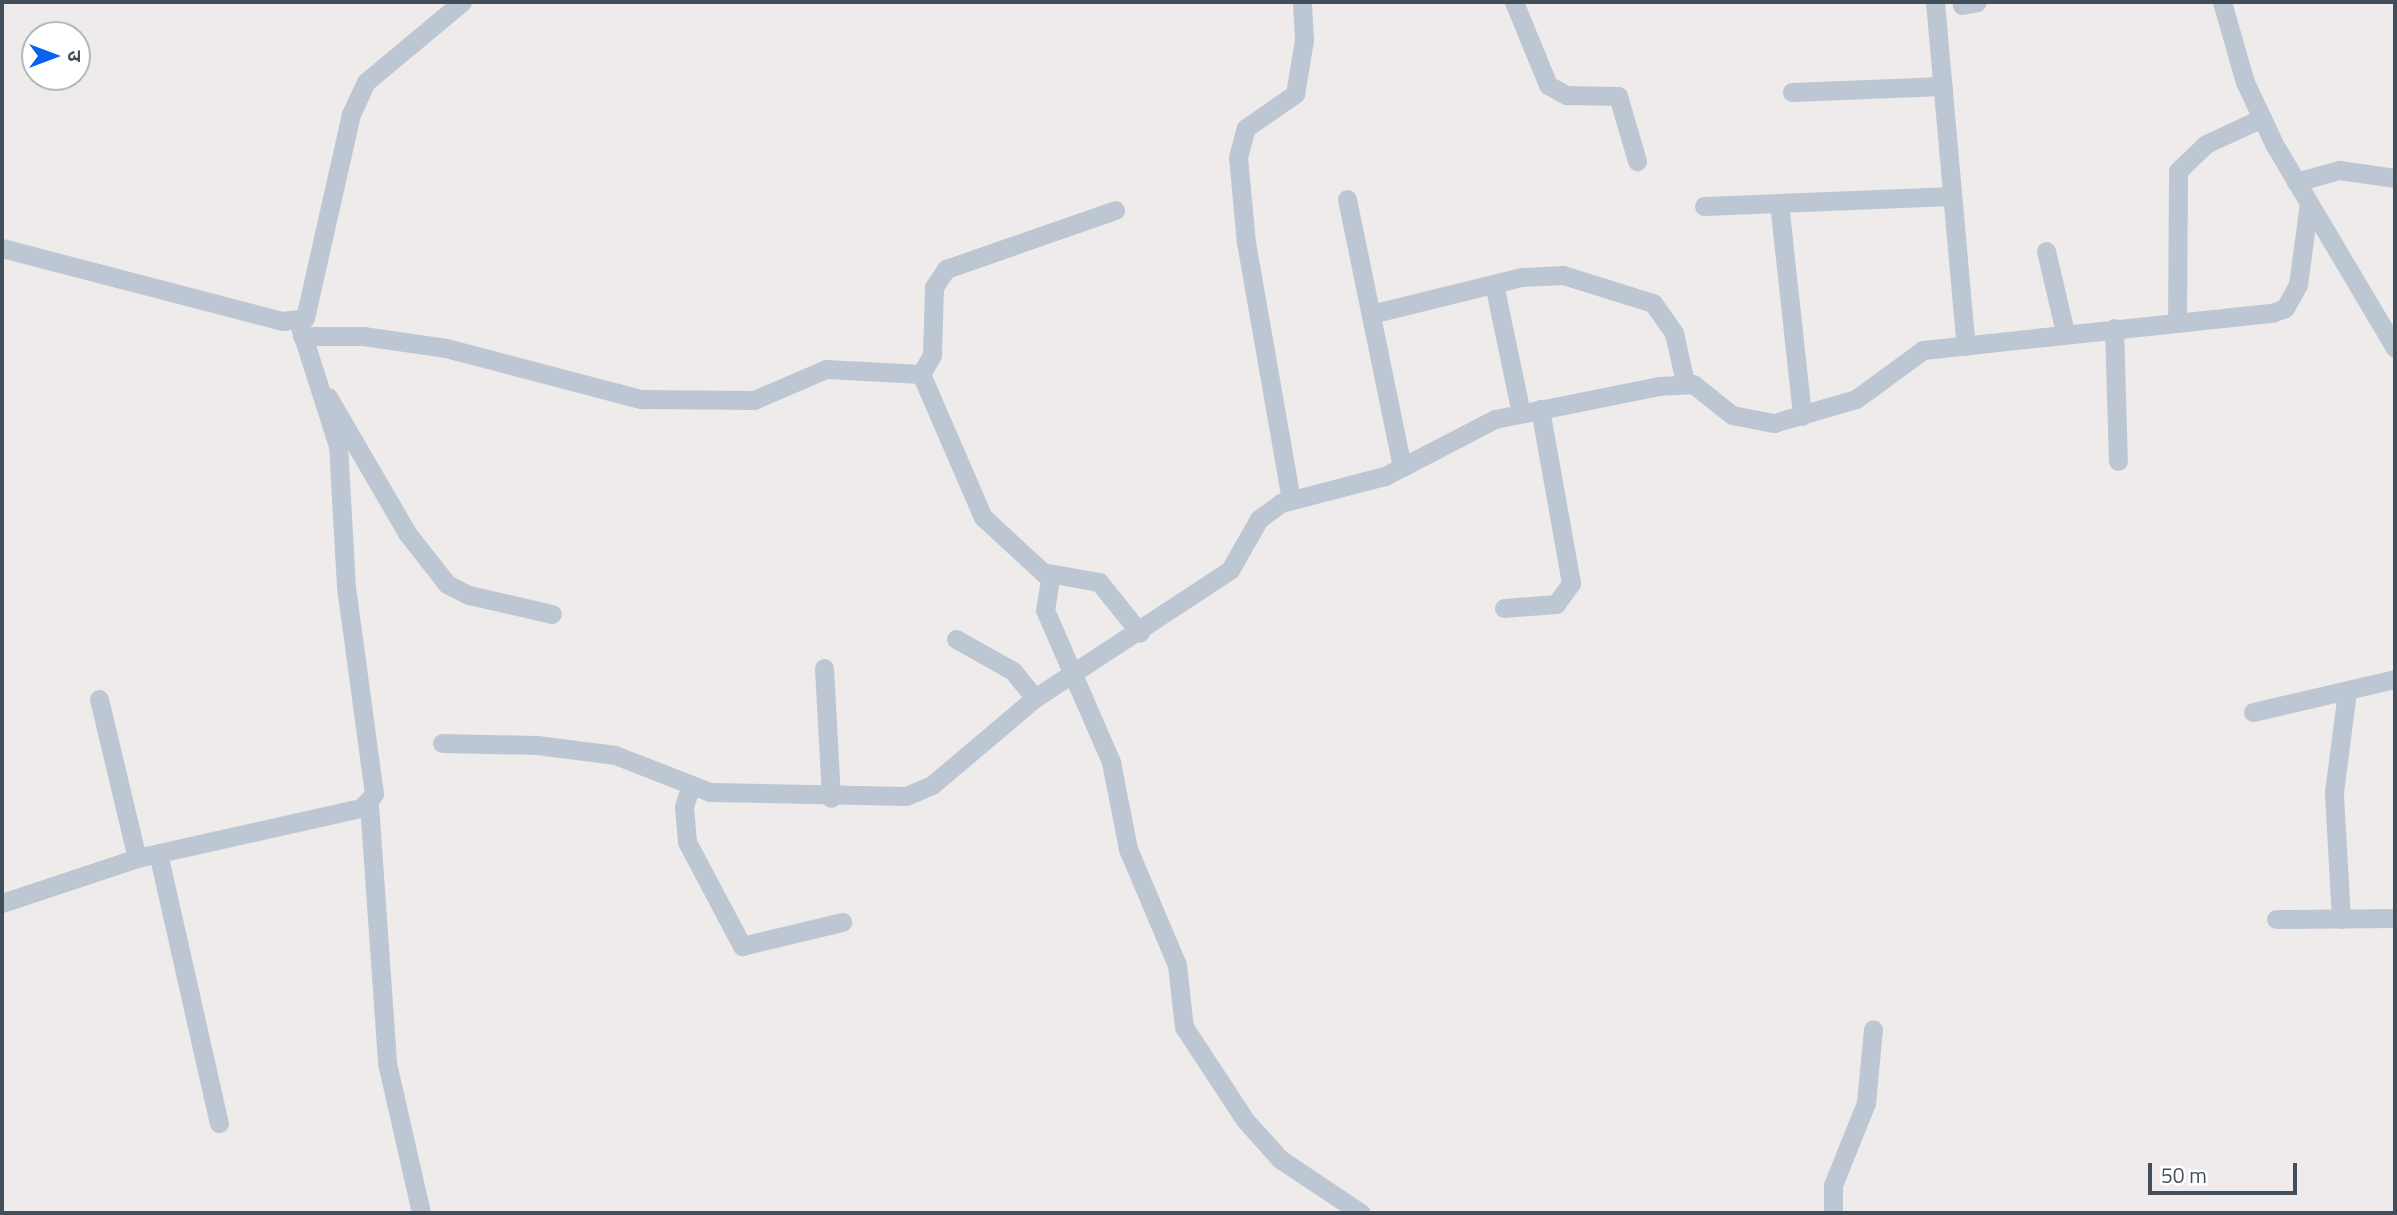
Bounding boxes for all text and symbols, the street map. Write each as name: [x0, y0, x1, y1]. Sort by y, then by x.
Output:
north arrow: [21, 21, 91, 91]
text: उ: [61, 50, 90, 62]
scale bar: [2152, 1148, 2301, 1192]
text: 50 m: [2161, 1159, 2207, 1191]

